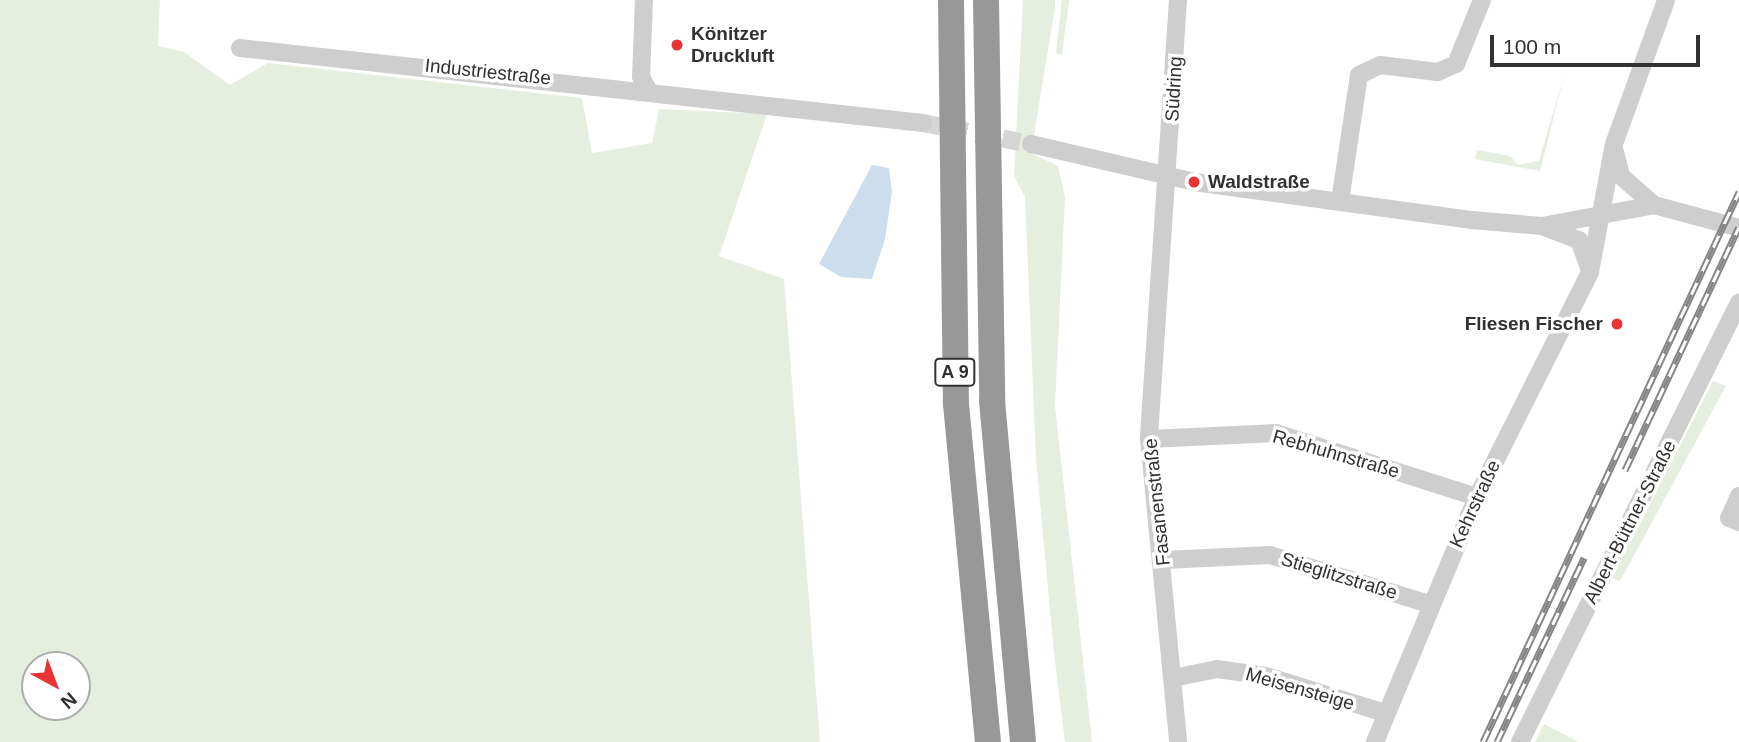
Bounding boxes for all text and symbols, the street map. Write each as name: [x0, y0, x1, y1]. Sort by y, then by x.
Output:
scale bar: [1494, 21, 1704, 65]
place label: Könitzer Druckluft: [691, 23, 774, 67]
text: 100 m: [1503, 35, 1561, 58]
marker: Könitzer Druckluft: [669, 37, 685, 53]
street label: Industriestraße: [424, 54, 552, 90]
street label: Südring: [1161, 56, 1187, 122]
place label: Waldstraße: [1208, 171, 1310, 193]
marker: Waldstraße: [1186, 174, 1202, 190]
place label: Fliesen Fischer: [1465, 313, 1603, 335]
marker: Fliesen Fischer: [1609, 316, 1625, 332]
road number: A 9: [932, 358, 978, 386]
street label: Rebhuhnstraße: [1270, 425, 1402, 483]
street label: Albert-Büttner-Straße: [1579, 436, 1681, 608]
street label: Fasanenstraße: [1139, 437, 1175, 567]
street label: Kehrstraße: [1445, 457, 1505, 551]
street label: Stieglitzstraße: [1278, 548, 1400, 604]
north arrow: [21, 651, 91, 721]
street label: Meisensteige: [1243, 663, 1357, 715]
text: N: [57, 688, 81, 713]

